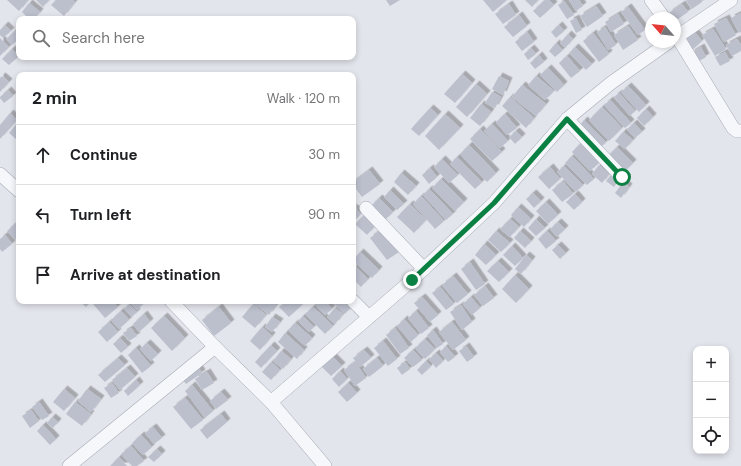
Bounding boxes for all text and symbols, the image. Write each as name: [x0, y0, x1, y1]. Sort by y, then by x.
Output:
north arrow: [645, 12, 681, 48]
search box: [16, 16, 356, 60]
icon: search: [30, 27, 52, 49]
text: Search here: [62, 28, 145, 48]
text: 2 min: [32, 87, 77, 109]
text: Walk · 120 m: [267, 90, 340, 107]
icon: ahead: [32, 144, 54, 166]
text: Continue: [70, 145, 138, 165]
text: 30 m: [308, 146, 340, 163]
route start: [613, 168, 631, 186]
icon: left: [32, 204, 54, 226]
text: Turn left: [70, 205, 131, 225]
text: 90 m: [308, 206, 340, 223]
icon: arrive: [32, 264, 54, 286]
text: Arrive at destination: [70, 265, 221, 285]
route end: [403, 271, 421, 289]
map controls: [693, 346, 729, 454]
button: +: [693, 346, 729, 382]
button: −: [693, 382, 729, 418]
button: locate: [693, 418, 729, 454]

